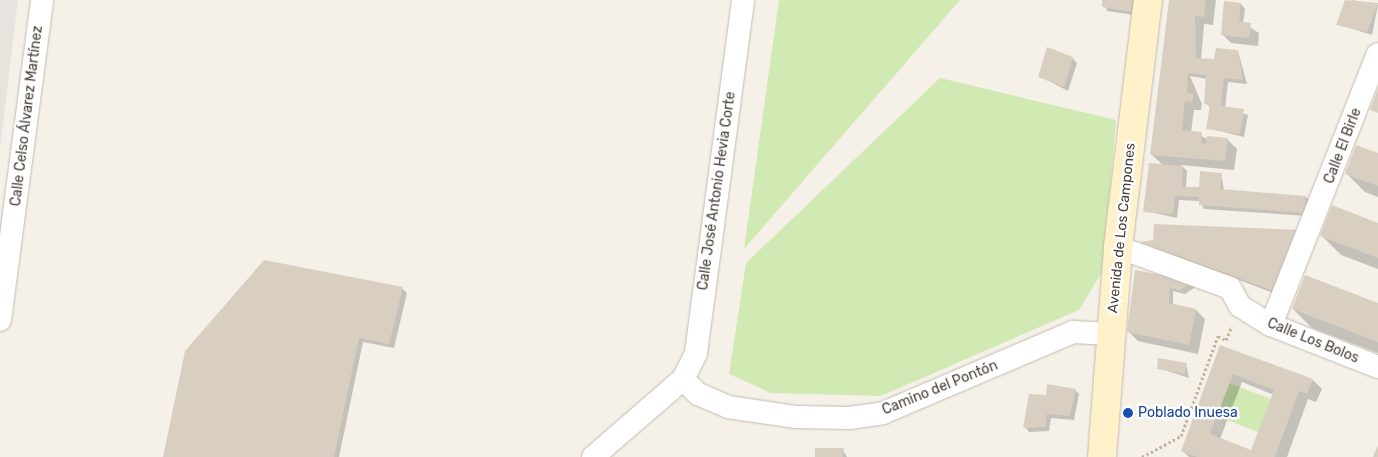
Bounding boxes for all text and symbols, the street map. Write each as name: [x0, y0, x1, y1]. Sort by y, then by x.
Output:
street label: Calle Celso Álvarez Martínez: [8, 24, 46, 208]
street label: Calle José Antonio Hevia Corte: [695, 90, 739, 292]
street label: Calle El Birle: [1321, 106, 1365, 186]
street label: Avenida de Los Campones: [1105, 142, 1139, 314]
street label: Calle Los Bolos: [1265, 315, 1361, 367]
street label: Camino del Pontón: [880, 357, 1000, 419]
place label: Poblado Inuesa: [1138, 405, 1238, 421]
marker: Poblado Inuesa: [1122, 407, 1134, 419]

